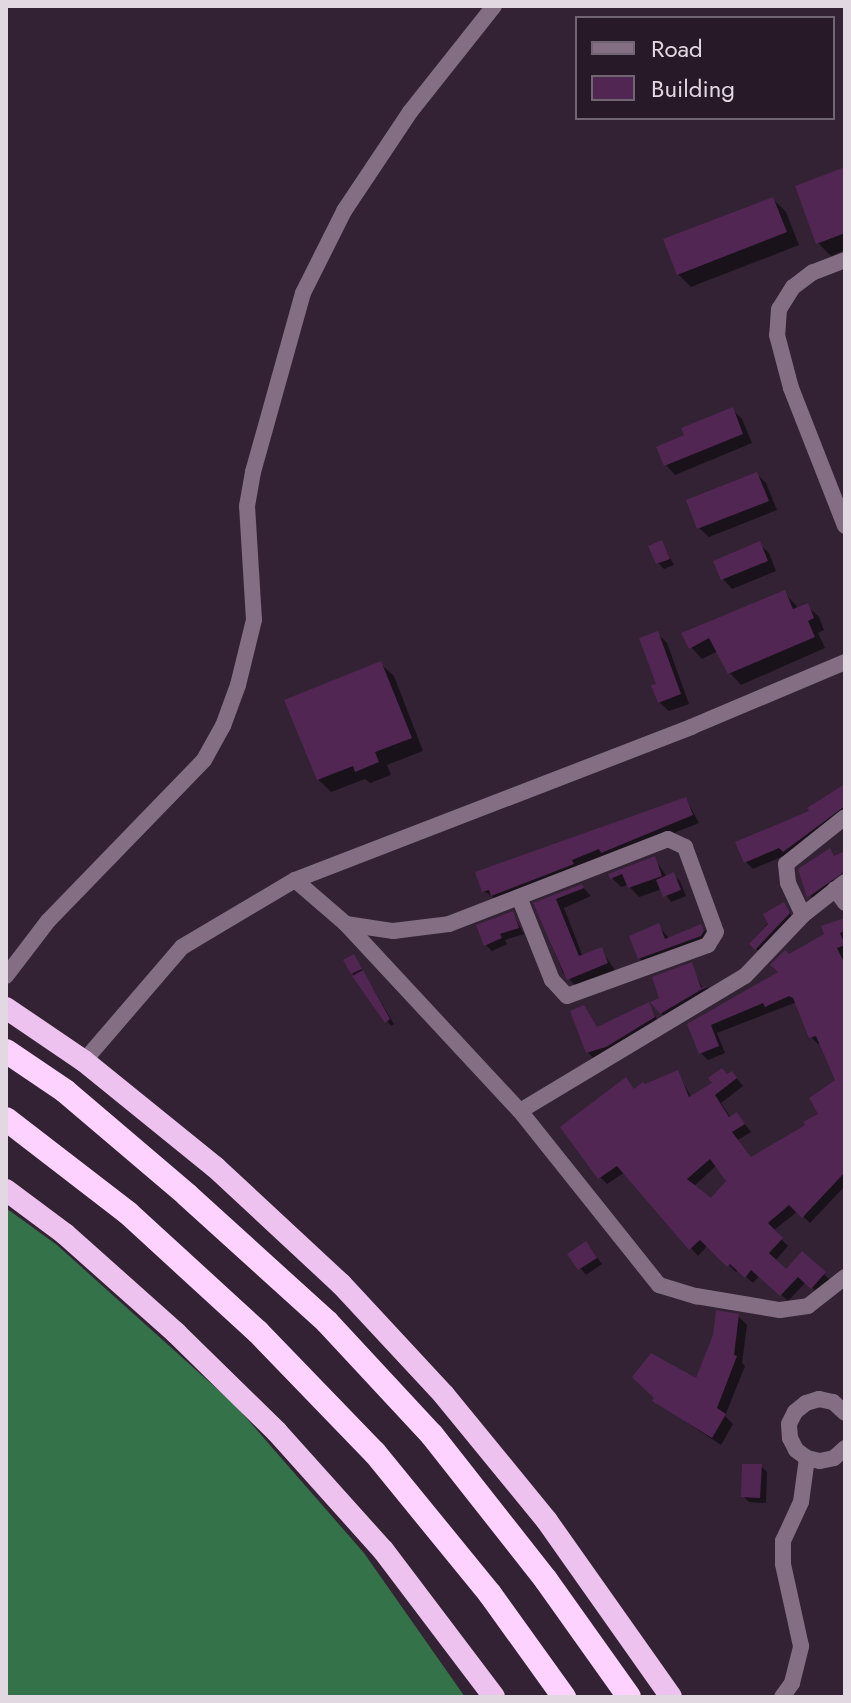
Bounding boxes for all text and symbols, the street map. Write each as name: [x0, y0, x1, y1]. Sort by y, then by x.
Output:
legend: [575, 16, 835, 120]
text: Road: [651, 31, 703, 66]
text: Building: [651, 71, 735, 106]

